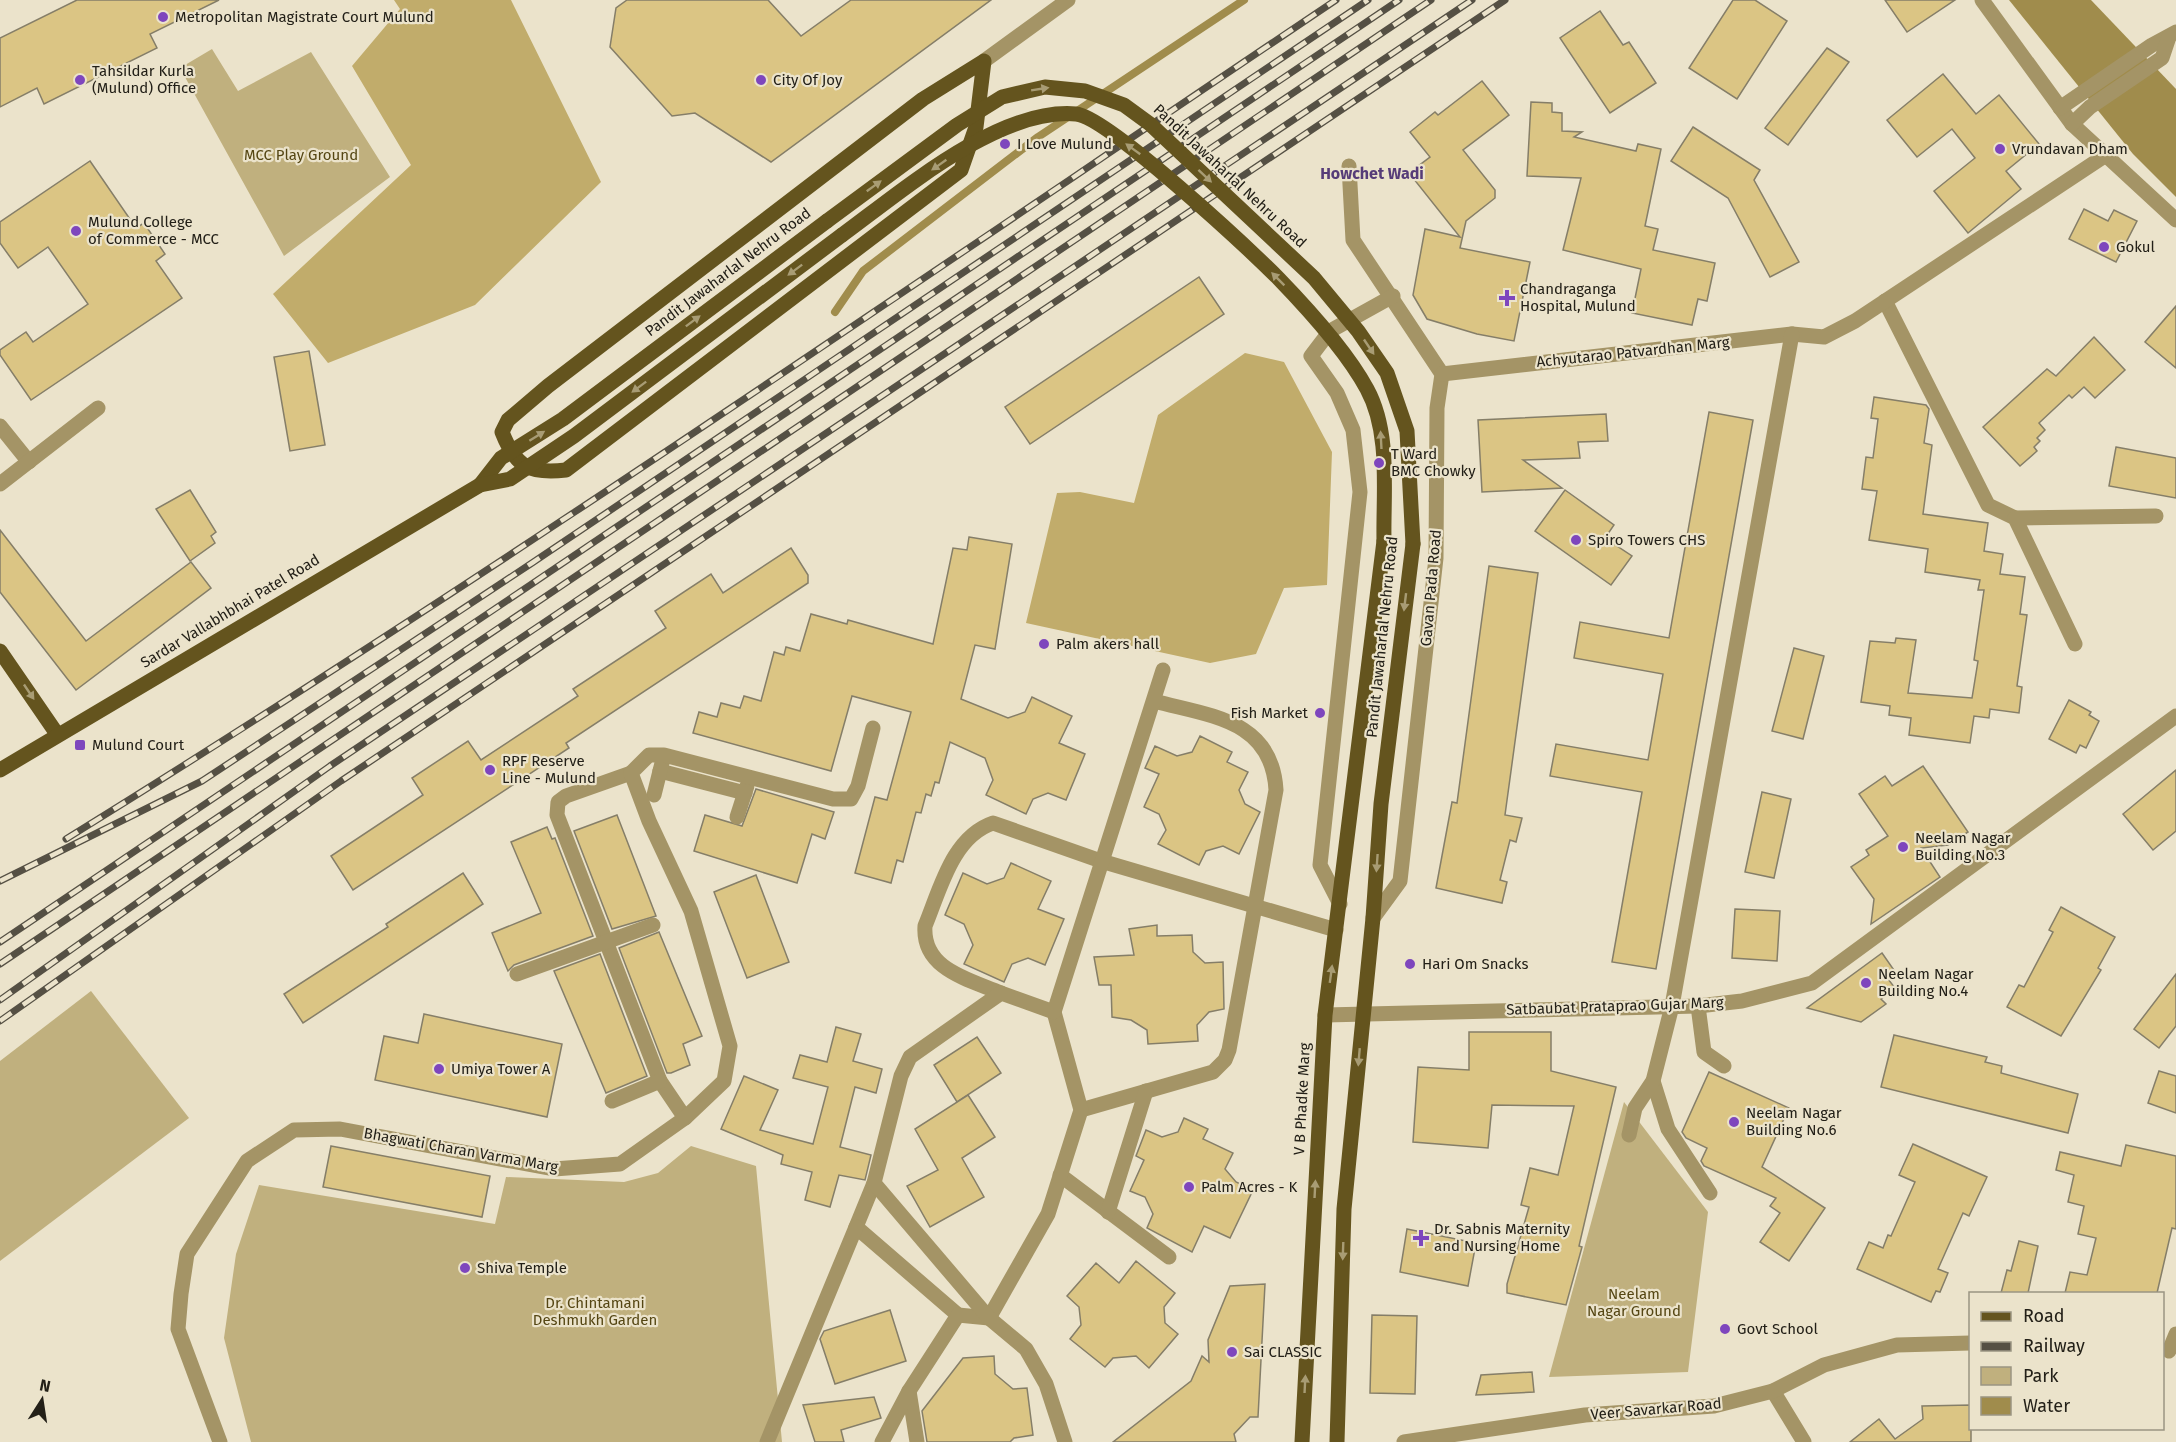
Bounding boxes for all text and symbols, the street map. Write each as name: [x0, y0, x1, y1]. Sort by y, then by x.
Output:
place label: Metropolitan Magistrate Court Mulund: [175, 8, 434, 26]
marker: Metropolitan Magistrate Court Mulund: [156, 10, 170, 24]
place label: Tahsildar Kurla (Mulund) Office: [92, 62, 196, 97]
place label: City Of Joy: [773, 71, 843, 89]
marker: Tahsildar Kurla (Mulund) Office: [73, 73, 87, 87]
marker: City Of Joy: [754, 73, 768, 87]
one-way arrow: [1031, 84, 1050, 93]
street label: Pandit Jawaharlal Nehru Road: [1150, 100, 1310, 252]
place label: I Love Mulund: [1017, 135, 1112, 153]
marker: I Love Mulund: [998, 137, 1012, 151]
place label: Vrundavan Dham: [2012, 140, 2128, 158]
marker: Vrundavan Dham: [1993, 142, 2007, 156]
one-way arrow: [1126, 143, 1142, 155]
park label: MCC Play Ground: [244, 146, 358, 164]
one-way arrow: [931, 159, 947, 170]
district label: Howchet Wadi: [1320, 164, 1424, 183]
one-way arrow: [1197, 169, 1212, 182]
one-way arrow: [866, 180, 882, 192]
street label: Pandit Jawaharlal Nehru Road: [642, 204, 814, 340]
place label: Mulund College of Commerce - MCC: [88, 213, 220, 248]
marker: Mulund College of Commerce - MCC: [69, 224, 83, 238]
place label: Gokul: [2116, 238, 2156, 256]
marker: Gokul: [2097, 240, 2111, 254]
one-way arrow: [788, 264, 804, 276]
one-way arrow: [1271, 272, 1285, 287]
place label: Chandraganga Hospital, Mulund: [1520, 280, 1636, 315]
marker: Chandraganga Hospital, Mulund: [1498, 289, 1516, 307]
one-way arrow: [685, 315, 701, 327]
street label: Achyutarao Patvardhan Marg: [1536, 333, 1731, 371]
one-way arrow: [1363, 338, 1375, 354]
one-way arrow: [632, 381, 648, 393]
one-way arrow: [529, 431, 545, 442]
one-way arrow: [1377, 431, 1386, 450]
place label: T Ward BMC Chowky: [1391, 445, 1476, 480]
marker: T Ward BMC Chowky: [1372, 456, 1386, 470]
street label: Gavan Pada Road: [1417, 529, 1445, 647]
place label: Spiro Towers CHS: [1588, 531, 1705, 549]
marker: Spiro Towers CHS: [1569, 533, 1583, 547]
street label: Pandit Jawaharlal Nehru Road: [1362, 535, 1402, 739]
street label: Sardar Vallabhbhai Patel Road: [137, 550, 323, 672]
one-way arrow: [1401, 592, 1410, 611]
place label: Palm akers hall: [1056, 635, 1160, 653]
marker: Palm akers hall: [1037, 637, 1051, 651]
one-way arrow: [23, 684, 34, 701]
place label: Fish Market: [1230, 704, 1309, 722]
marker: Fish Market: [1313, 706, 1327, 720]
place label: Mulund Court: [92, 736, 185, 754]
marker: Mulund Court: [73, 738, 87, 752]
place label: RPF Reserve Line - Mulund: [502, 752, 596, 787]
marker: RPF Reserve Line - Mulund: [483, 763, 497, 777]
place label: Neelam Nagar Building No.3: [1915, 829, 2011, 864]
marker: Neelam Nagar Building No.3: [1896, 840, 1910, 854]
one-way arrow: [1372, 853, 1381, 872]
place label: Hari Om Snacks: [1422, 955, 1528, 973]
marker: Hari Om Snacks: [1403, 957, 1417, 971]
one-way arrow: [1326, 964, 1335, 983]
place label: Neelam Nagar Building No.4: [1878, 965, 1974, 1000]
marker: Neelam Nagar Building No.4: [1859, 976, 1873, 990]
street label: Satbaubat Prataprao Gujar Marg: [1506, 993, 1724, 1019]
street label: V B Phadke Marg: [1290, 1042, 1314, 1156]
one-way arrow: [1354, 1047, 1364, 1066]
place label: Umiya Tower A: [451, 1060, 551, 1078]
marker: Umiya Tower A: [432, 1062, 446, 1076]
place label: Neelam Nagar Building No.6: [1746, 1104, 1842, 1139]
marker: Neelam Nagar Building No.6: [1727, 1115, 1741, 1129]
street label: Bhagwati Charan Varma Marg: [362, 1124, 560, 1176]
place label: Palm Acres - K: [1201, 1178, 1297, 1196]
one-way arrow: [1310, 1179, 1319, 1198]
marker: Palm Acres - K: [1182, 1180, 1196, 1194]
place label: Dr. Sabnis Maternity and Nursing Home: [1434, 1220, 1570, 1255]
marker: Dr. Sabnis Maternity and Nursing Home: [1412, 1229, 1430, 1247]
one-way arrow: [1338, 1242, 1348, 1261]
place label: Shiva Temple: [477, 1259, 567, 1277]
marker: Shiva Temple: [458, 1261, 472, 1275]
park label: Neelam Nagar Ground: [1587, 1285, 1681, 1320]
legend: [1969, 1292, 2164, 1430]
park label: Dr. Chintamani Deshmukh Garden: [533, 1294, 657, 1329]
text: Road: [2023, 1305, 2065, 1327]
place label: Govt School: [1737, 1320, 1819, 1338]
marker: Govt School: [1718, 1322, 1732, 1336]
text: Railway: [2023, 1335, 2085, 1357]
place label: Sai CLASSIC: [1244, 1343, 1323, 1361]
marker: Sai CLASSIC: [1225, 1345, 1239, 1359]
text: Park: [2023, 1365, 2059, 1387]
north arrow: [12, 1370, 72, 1430]
one-way arrow: [1300, 1374, 1309, 1393]
text: N: [38, 1375, 52, 1396]
street label: Veer Savarkar Road: [1590, 1394, 1722, 1424]
text: Water: [2023, 1395, 2070, 1417]

